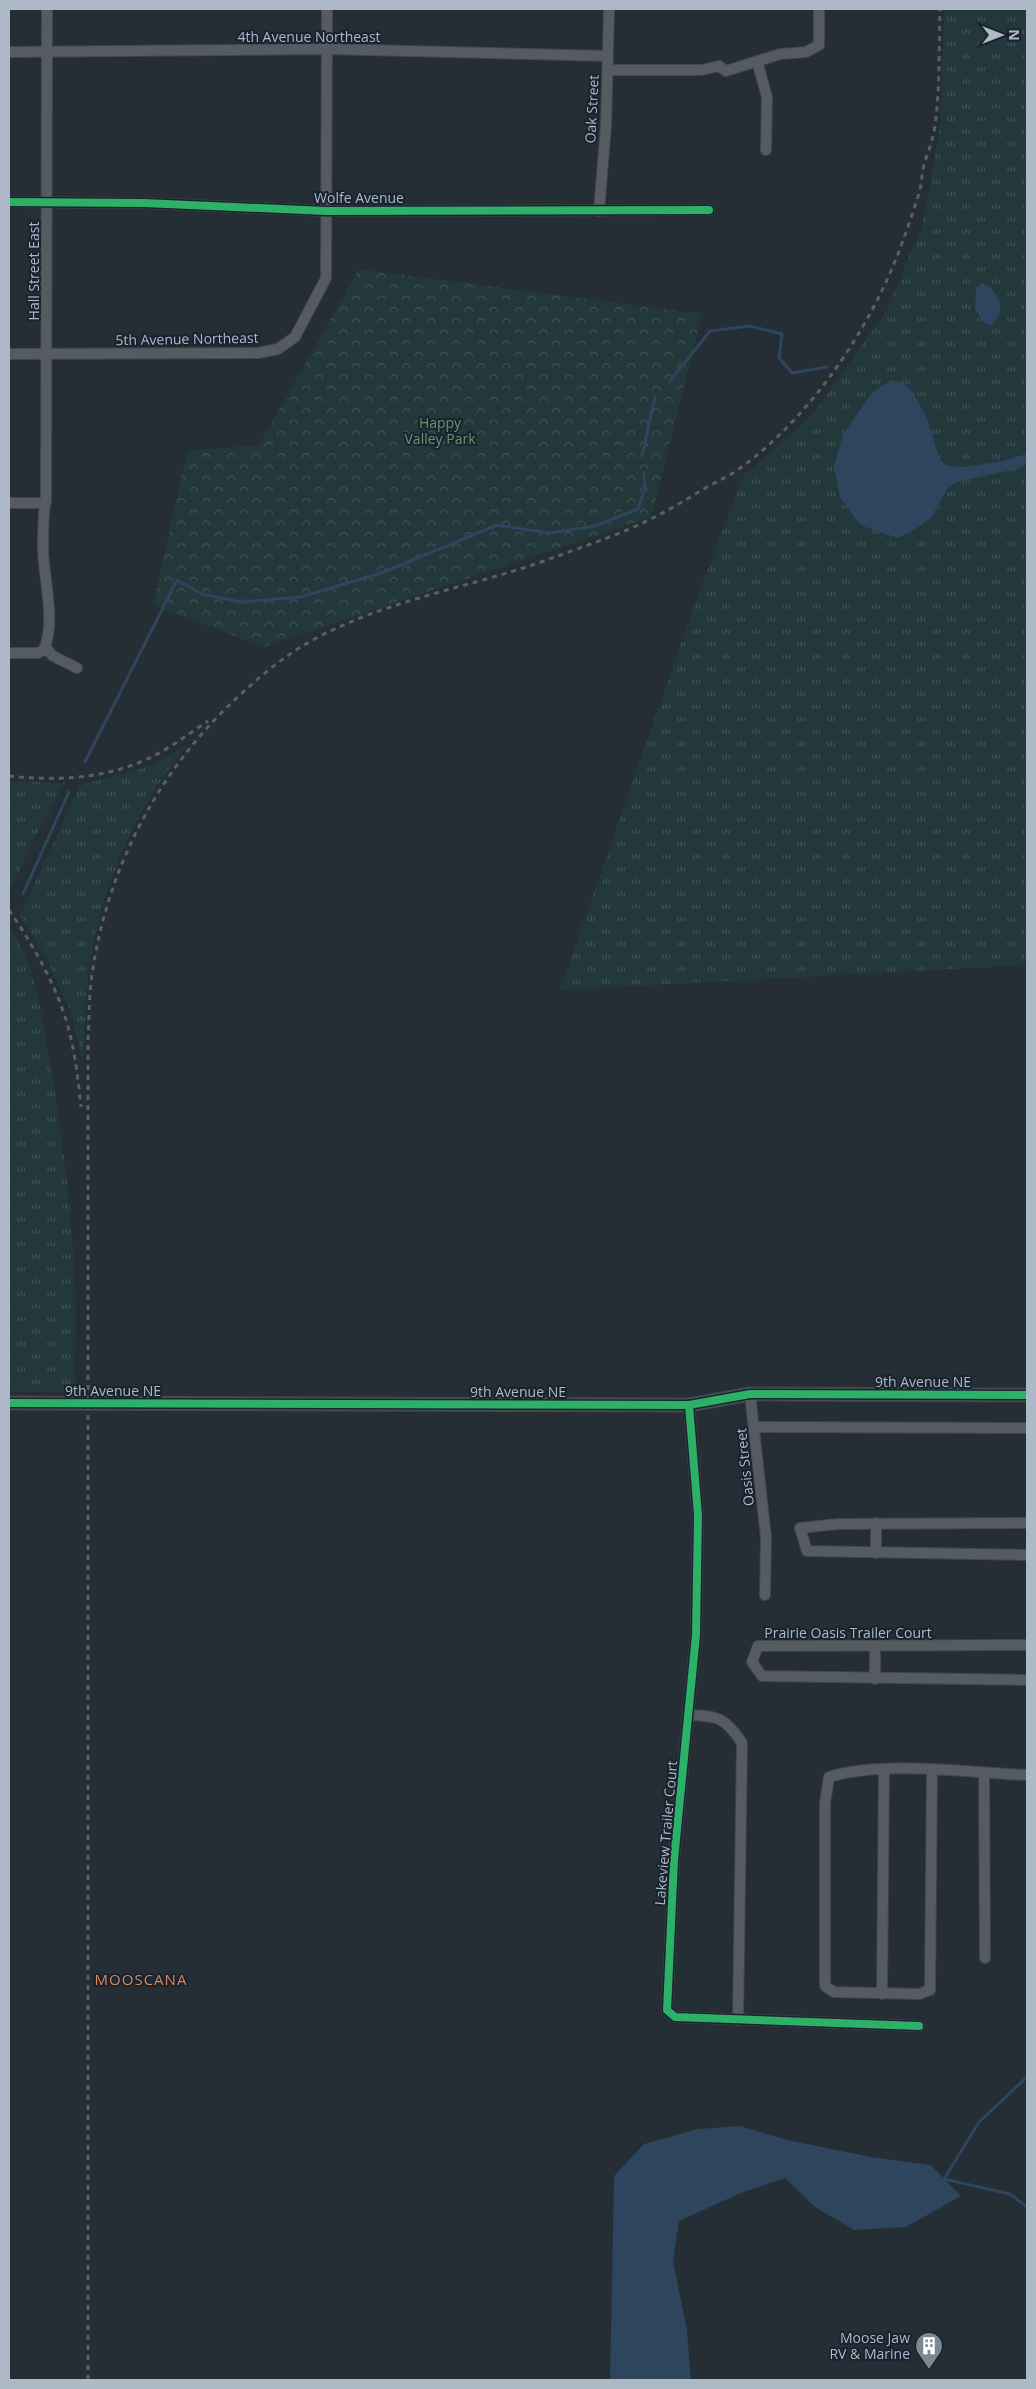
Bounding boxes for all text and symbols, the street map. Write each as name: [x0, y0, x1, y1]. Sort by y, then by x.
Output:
north arrow: [976, 10, 1026, 60]
street label: 4th Avenue Northeast: [237, 27, 381, 46]
text: N: [1005, 29, 1024, 41]
street label: Oak Street: [580, 74, 603, 144]
street label: Wolfe Avenue: [314, 188, 404, 207]
street label: Hall Street East: [24, 222, 43, 320]
street label: 5th Avenue Northeast: [115, 328, 259, 349]
park label: Happy Valley Park: [405, 413, 476, 448]
street label: 9th Avenue NE: [875, 1372, 971, 1391]
street label: 9th Avenue NE: [65, 1381, 161, 1400]
street label: 9th Avenue NE: [470, 1382, 566, 1401]
street label: Oasis Street: [731, 1427, 758, 1507]
street label: Prairie Oasis Trailer Court: [764, 1623, 932, 1642]
street label: Lakeview Trailer Court: [650, 1760, 681, 1906]
district label: MOOSCANA: [95, 1969, 187, 1989]
place label: Moose Jaw RV & Marine: [829, 2328, 910, 2363]
building icon: Moose Jaw RV & Marine: [914, 2331, 944, 2370]

